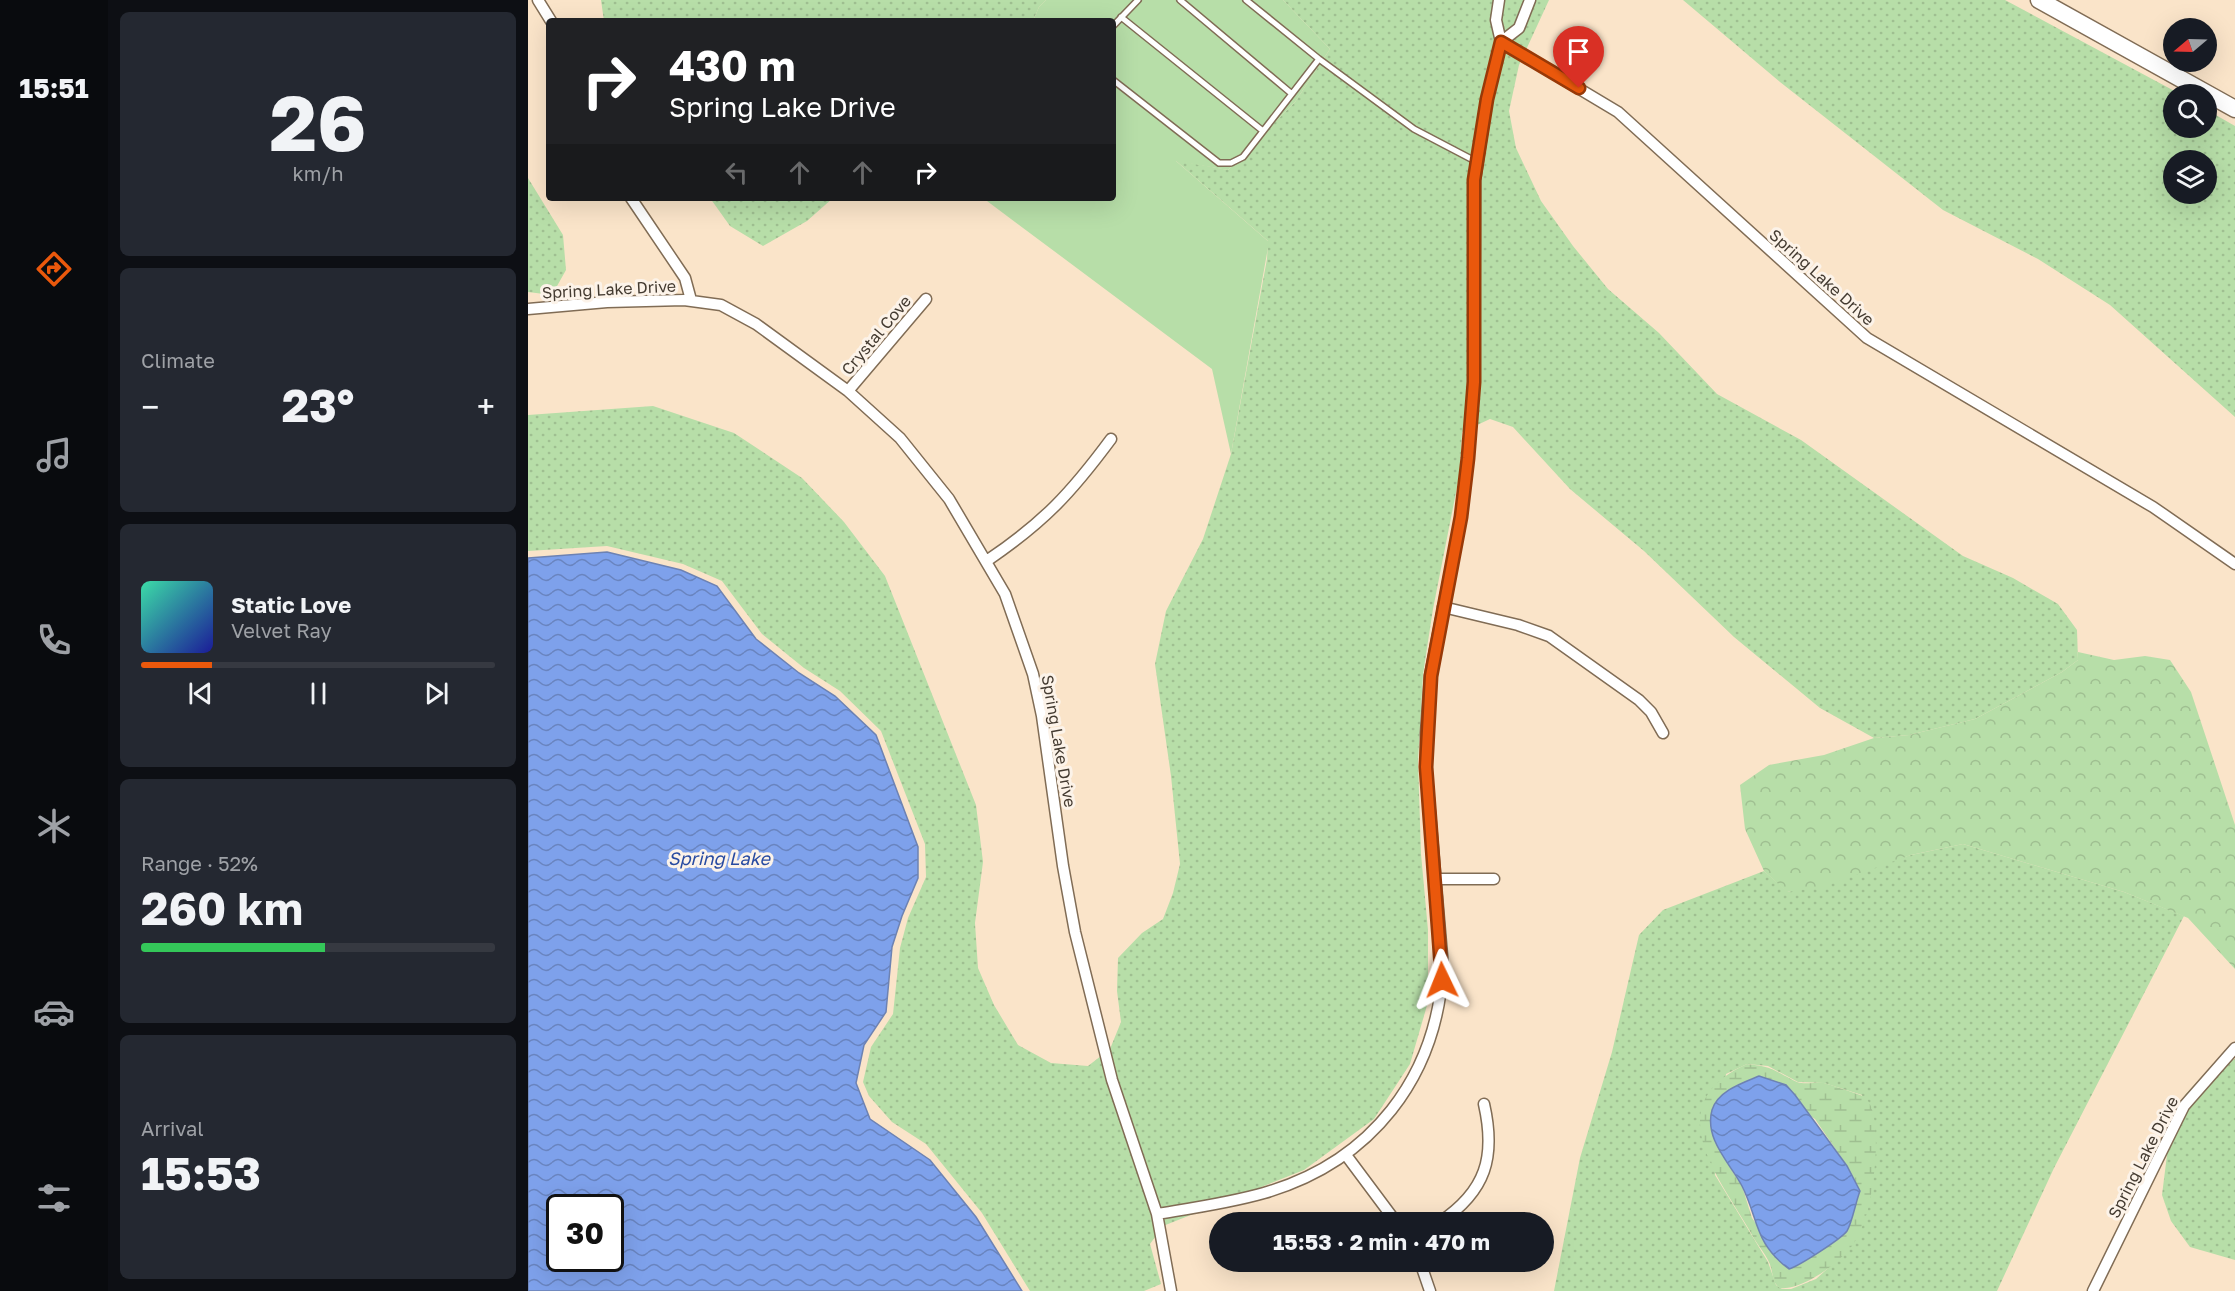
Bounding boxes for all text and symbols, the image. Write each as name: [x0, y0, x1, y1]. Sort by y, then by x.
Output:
north arrow: [2163, 18, 2217, 72]
map controls: [2163, 18, 2217, 204]
pin: [1553, 26, 1604, 88]
icon: arrive: [1562, 35, 1595, 68]
text: 430 m: [669, 40, 795, 90]
icon: right: [570, 42, 648, 120]
text: 15:51: [19, 72, 89, 104]
text: 26: [269, 75, 367, 168]
button: search: [2163, 84, 2217, 138]
text: Spring Lake Drive: [669, 91, 896, 123]
button: layers: [2163, 150, 2217, 204]
icon: left: [720, 156, 753, 189]
icon: ahead: [783, 156, 816, 189]
icon: ahead: [846, 156, 879, 189]
icon: right: [909, 156, 942, 189]
text: km/h: [293, 161, 343, 185]
street label: Spring Lake Drive: [1765, 225, 1879, 329]
icon: directions: [33, 248, 75, 290]
street label: Spring Lake Drive: [541, 276, 677, 302]
street label: Crystal Cove: [837, 291, 915, 379]
text: Climate: [141, 348, 215, 372]
text: 23°: [282, 378, 354, 432]
text: −: [141, 387, 159, 426]
text: +: [477, 387, 495, 426]
icon: music: [33, 434, 75, 476]
text: Static Love: [231, 591, 351, 618]
text: Velvet Ray: [231, 618, 332, 642]
icon: phone: [33, 619, 75, 661]
street label: Spring Lake Drive: [1037, 673, 1081, 809]
icon: previous: [184, 677, 217, 710]
icon: pause: [302, 677, 335, 710]
icon: next: [420, 677, 453, 710]
icon: climate: [33, 805, 75, 847]
water label: Spring Lake: [668, 847, 772, 869]
text: Range · 52%: [141, 851, 258, 875]
text: 260 km: [141, 881, 303, 935]
position arrow: [1410, 948, 1474, 1012]
icon: car: [33, 991, 75, 1033]
street label: Spring Lake Drive: [2104, 1093, 2182, 1221]
text: Arrival: [141, 1116, 204, 1140]
text: 15:53: [141, 1146, 261, 1200]
icon: filters: [33, 1177, 75, 1219]
speed limit sign: 30: [546, 1194, 624, 1272]
text: 15:53 · 2 min · 470 m: [1273, 1228, 1490, 1255]

